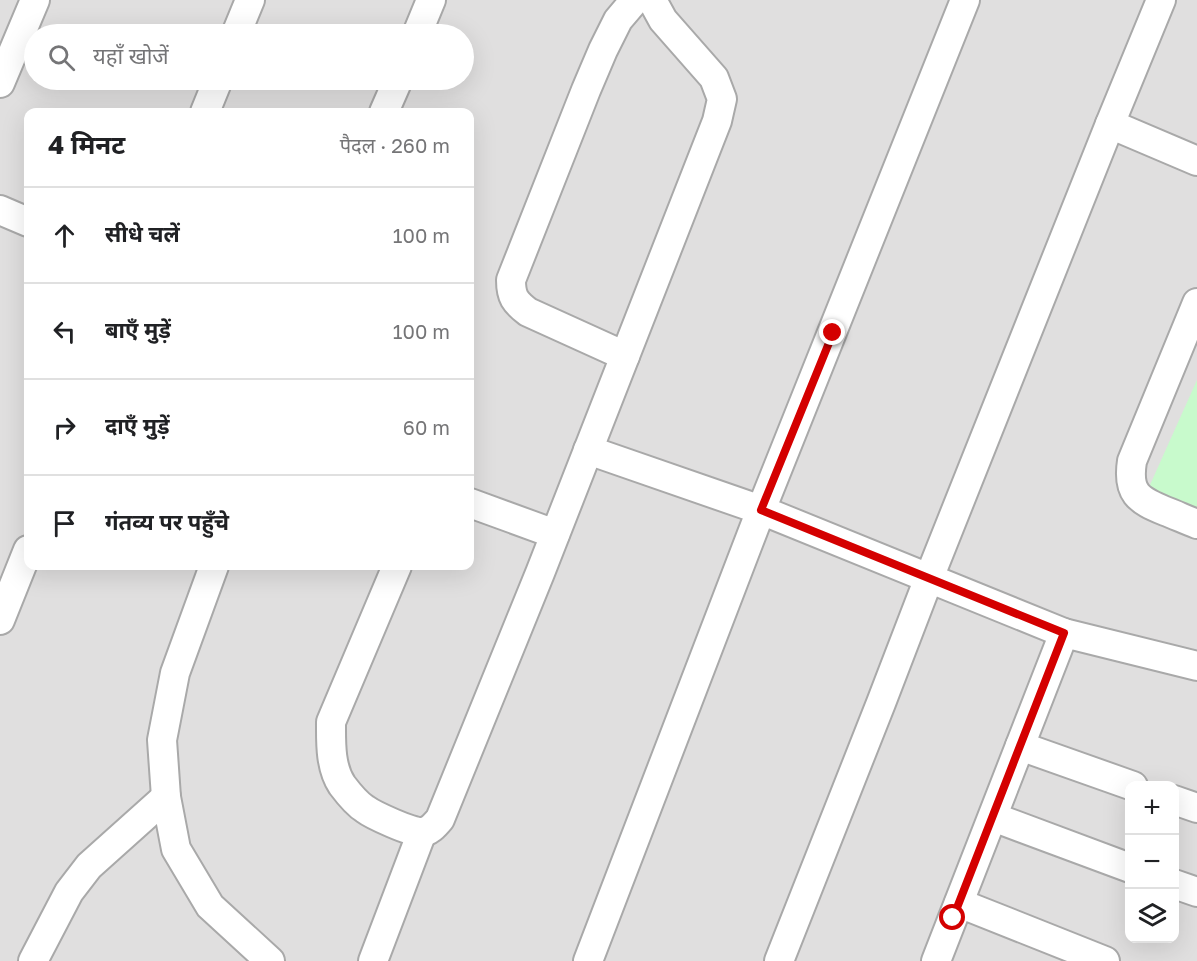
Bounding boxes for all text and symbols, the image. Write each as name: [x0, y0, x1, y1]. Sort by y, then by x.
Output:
search box: [24, 24, 474, 90]
icon: search: [45, 41, 78, 74]
text: यहाँ खोजें: [93, 42, 169, 69]
text: 4 मिनट: [48, 129, 125, 160]
text: पैदल · 260 m: [340, 133, 450, 157]
icon: ahead: [48, 219, 81, 252]
text: सीधे चलें: [105, 220, 180, 247]
text: 100 m: [393, 223, 450, 247]
icon: left: [48, 315, 81, 348]
text: बाएँ मुड़ें: [105, 316, 171, 343]
text: 100 m: [393, 319, 450, 343]
route end: [819, 319, 845, 345]
icon: right: [48, 411, 81, 444]
text: दाएँ मुड़ें: [105, 412, 170, 439]
text: 60 m: [403, 415, 450, 439]
icon: arrive: [48, 507, 81, 540]
text: गंतव्य पर पहुँचे: [105, 508, 229, 535]
map controls: [1125, 781, 1179, 943]
button: +: [1125, 781, 1179, 835]
button: −: [1125, 835, 1179, 889]
button: layers: [1125, 889, 1179, 943]
route start: [939, 904, 965, 930]

